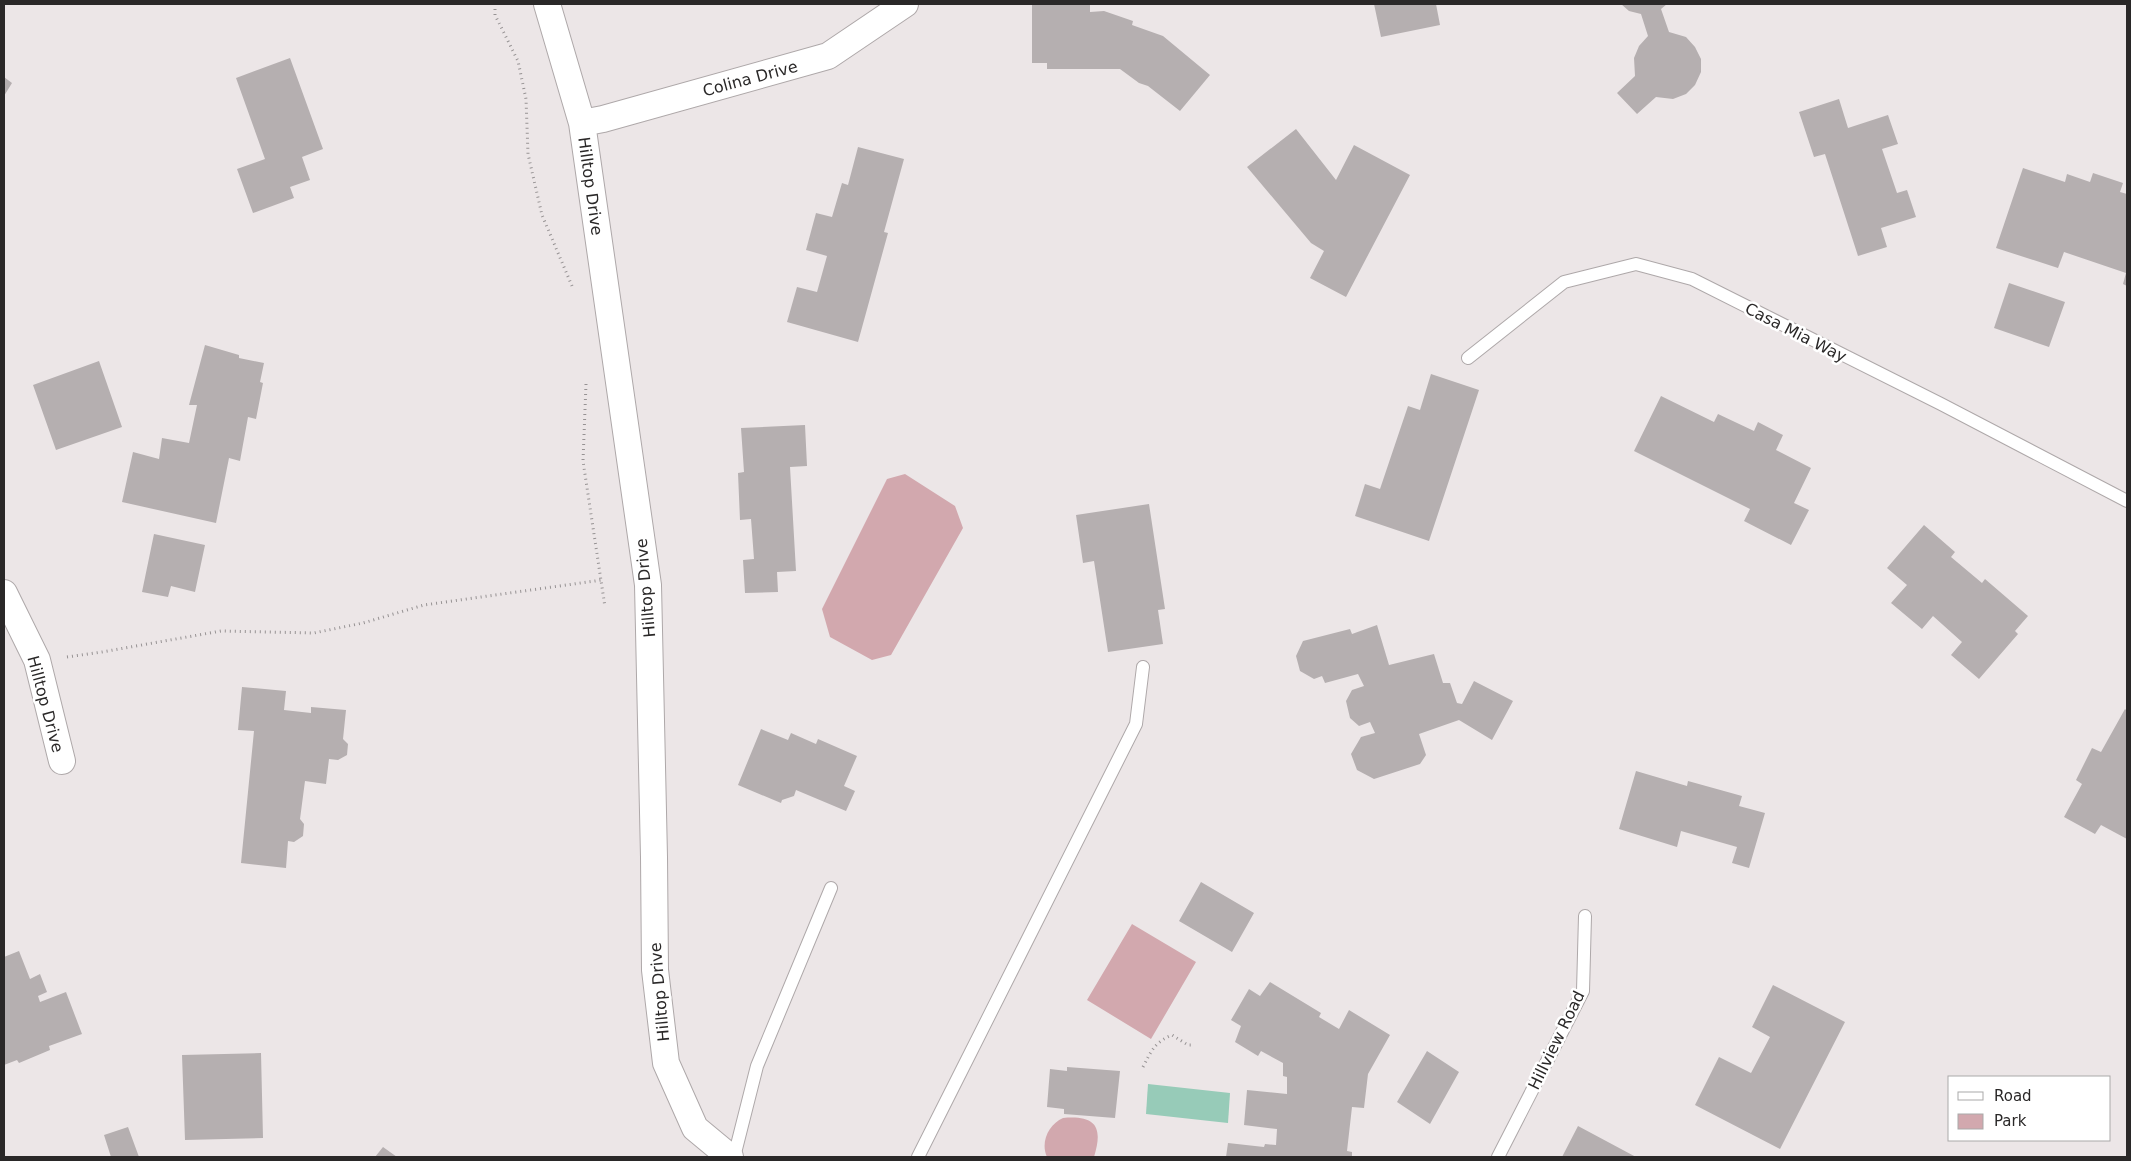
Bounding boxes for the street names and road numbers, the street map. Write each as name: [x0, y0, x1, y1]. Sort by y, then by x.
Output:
street label: Colina Drive: [701, 57, 800, 100]
street label: Hilltop Drive: [574, 136, 607, 237]
street label: Casa Mia Way: [1742, 299, 1850, 366]
street label: Hilltop Drive: [632, 538, 659, 638]
street label: Hilltop Drive: [23, 654, 68, 755]
street label: Hilltop Drive: [646, 942, 673, 1042]
street label: Hillview Road: [1524, 988, 1589, 1093]

